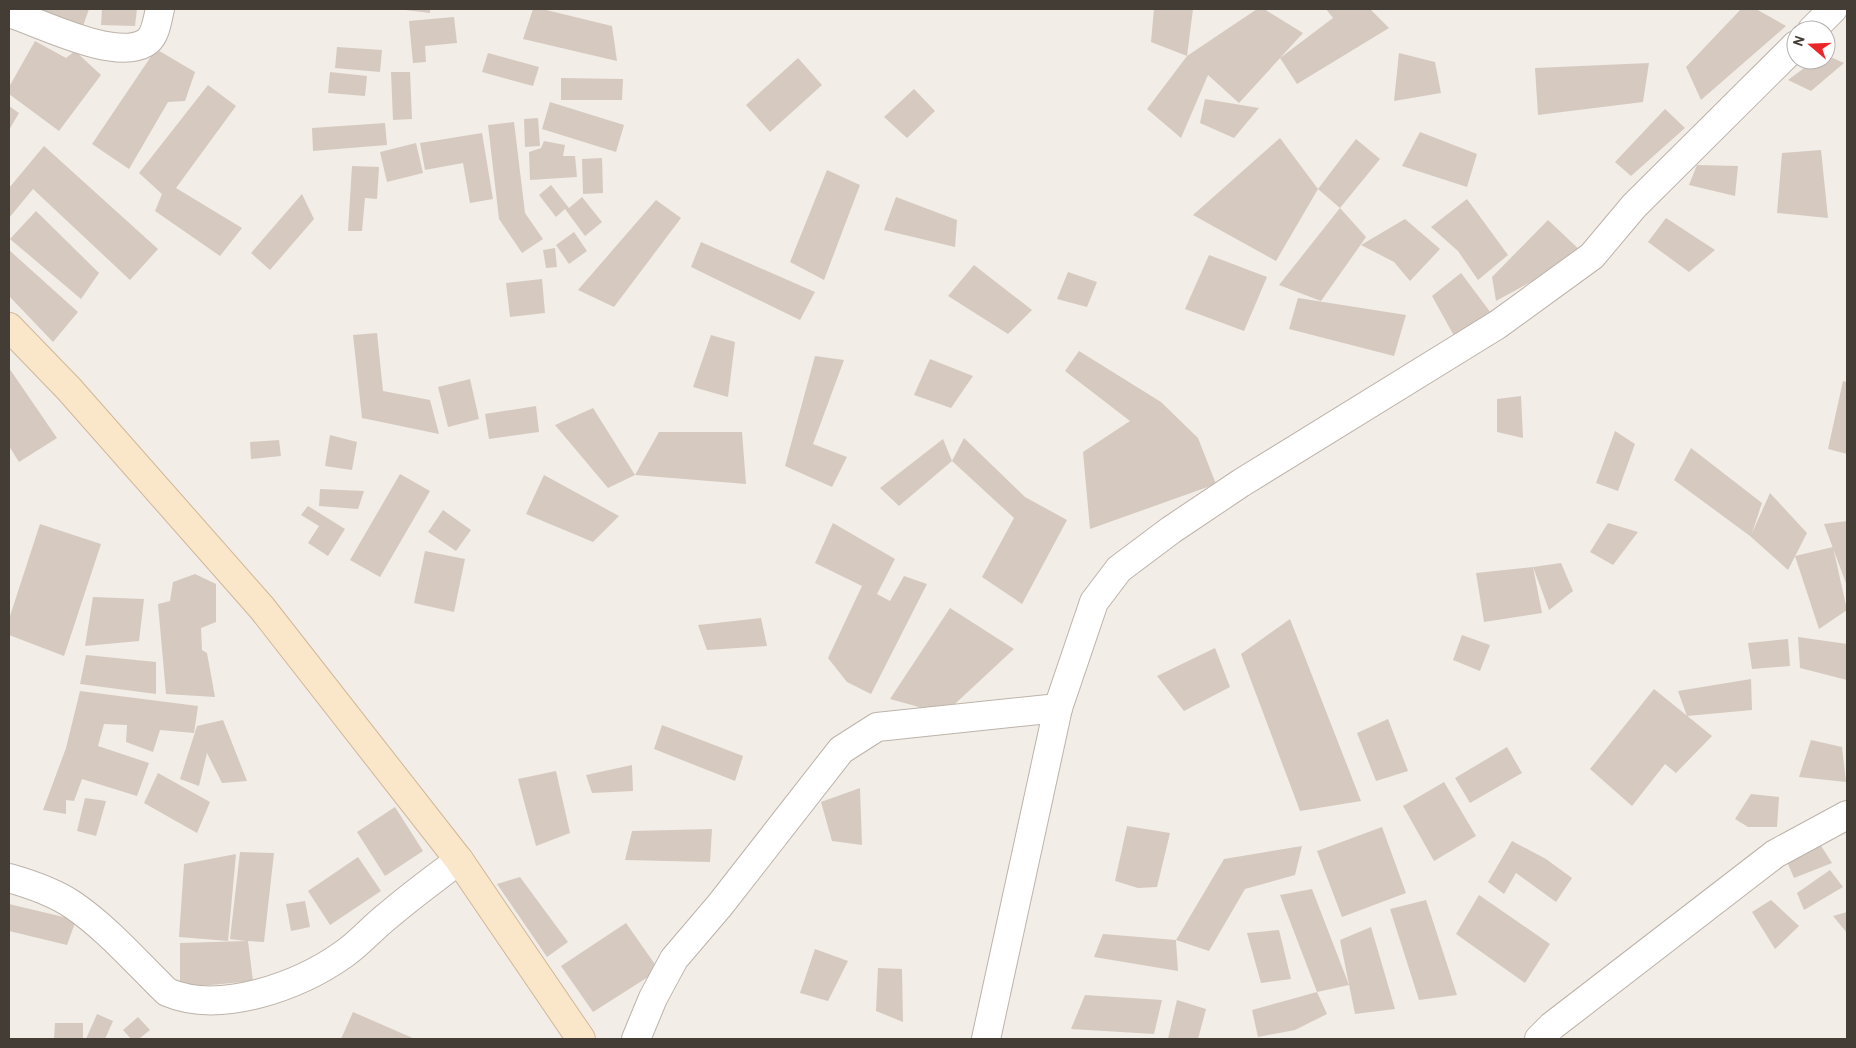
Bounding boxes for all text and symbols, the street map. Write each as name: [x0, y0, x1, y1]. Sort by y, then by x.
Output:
north arrow: [1786, 20, 1836, 70]
text: N: [1790, 34, 1810, 49]

